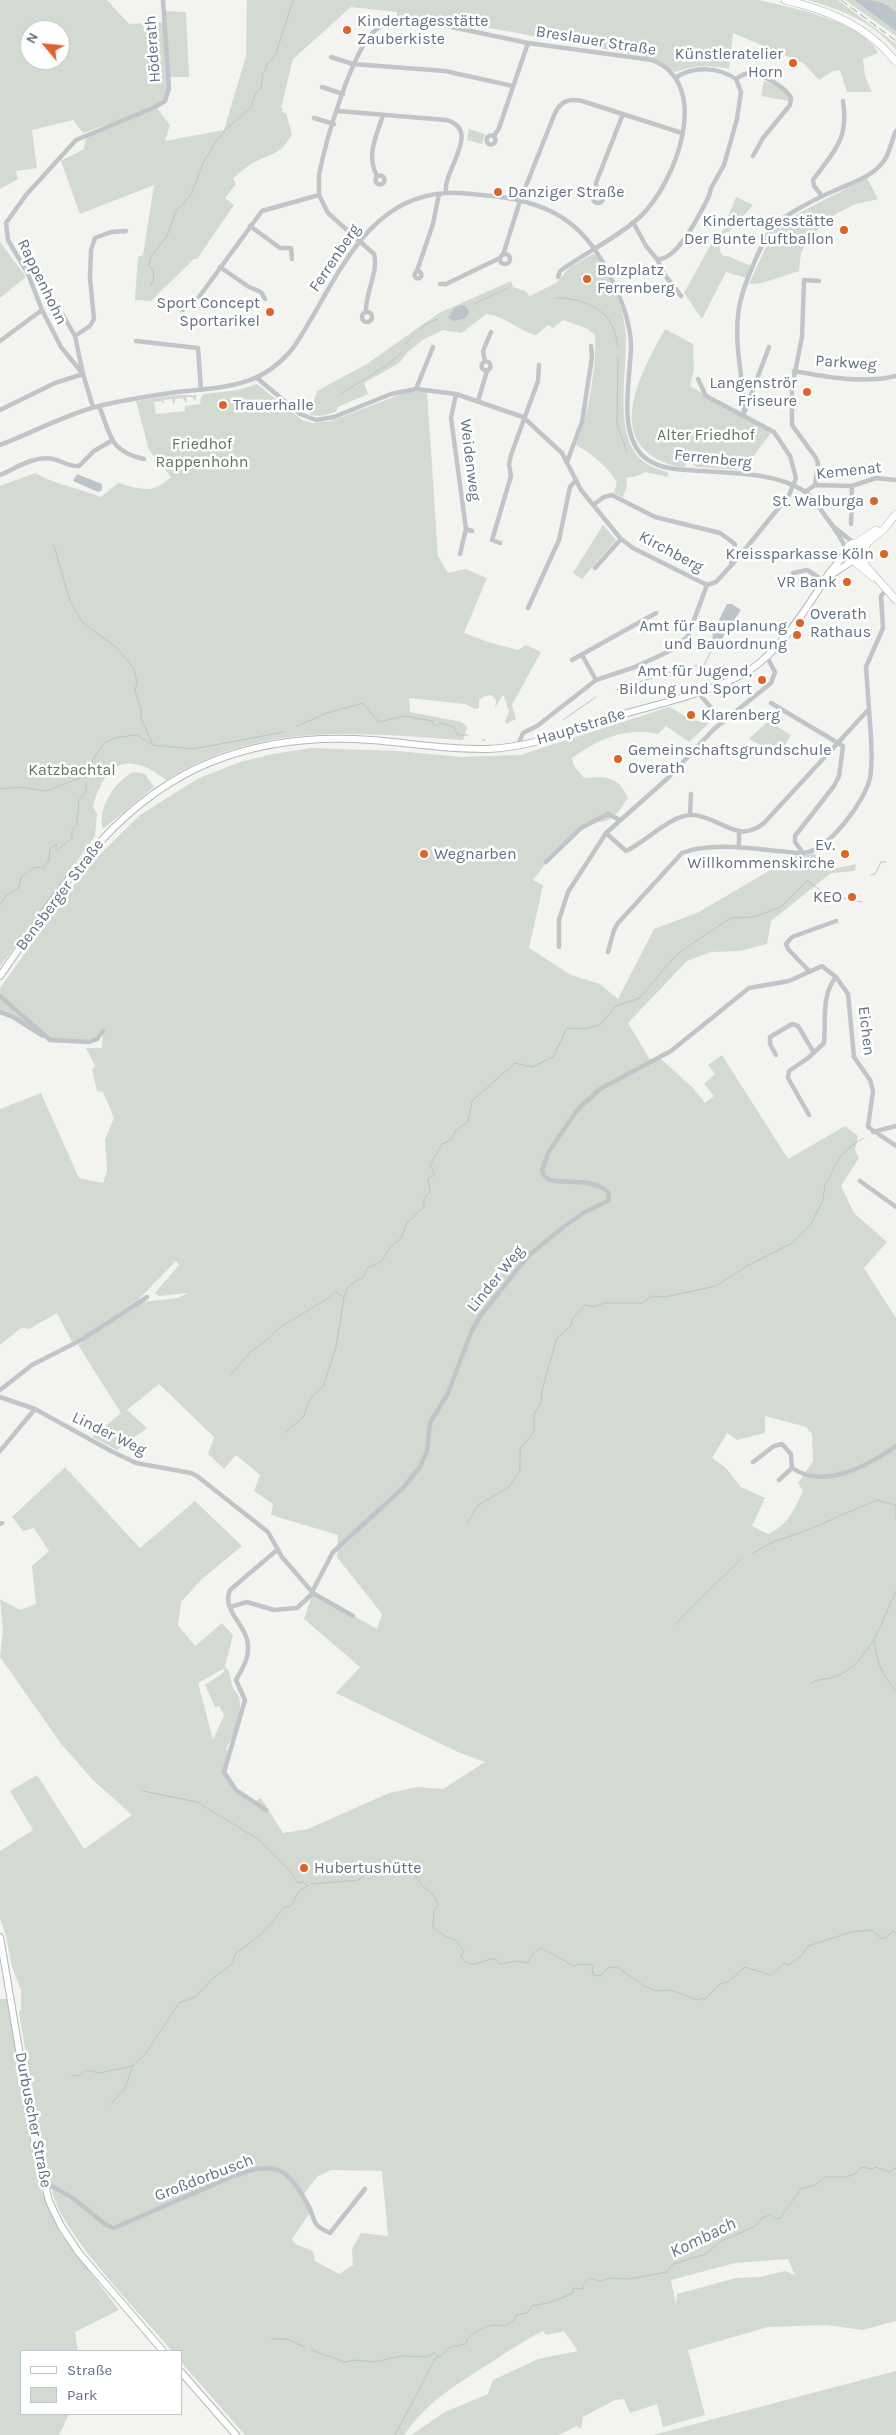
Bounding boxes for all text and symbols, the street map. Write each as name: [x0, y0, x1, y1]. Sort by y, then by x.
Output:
place label: Kindertagesstätte Zauberkiste: [357, 11, 489, 49]
street label: Höderath: [141, 15, 165, 83]
north arrow: [20, 20, 70, 70]
street label: Breslauer Straße: [535, 22, 657, 60]
marker: Kindertagesstätte Zauberkiste: [341, 24, 353, 36]
text: N: [22, 30, 42, 47]
place label: Künstleratelier Horn: [675, 44, 783, 82]
marker: Künstleratelier Horn: [787, 57, 799, 69]
place label: Danziger Straße: [508, 182, 625, 202]
marker: Danziger Straße: [492, 186, 504, 198]
place label: Kindertagesstätte Der Bunte Luftballon: [684, 211, 834, 249]
street label: Ferrenberg: [305, 220, 365, 296]
marker: Kindertagesstätte Der Bunte Luftballon: [838, 224, 850, 236]
street label: Rappenhohn: [13, 236, 71, 328]
place label: Bolzplatz Ferrenberg: [597, 260, 675, 298]
marker: Bolzplatz Ferrenberg: [581, 273, 593, 285]
place label: Sport Concept Sportarikel: [157, 293, 260, 331]
marker: Sport Concept Sportarikel: [264, 306, 276, 318]
street label: Parkweg: [815, 351, 877, 375]
place label: Langenströr Friseure: [709, 373, 797, 411]
marker: Langenströr Friseure: [801, 386, 813, 398]
place label: Trauerhalle: [233, 395, 314, 415]
marker: Trauerhalle: [217, 399, 229, 411]
street label: Weidenweg: [455, 418, 485, 502]
park label: Alter Friedhof: [657, 425, 755, 445]
park label: Friedhof Rappenhohn: [156, 434, 248, 472]
street label: Ferrenberg: [673, 445, 753, 473]
street label: Kemenat: [815, 458, 883, 484]
place label: St. Walburga: [772, 491, 864, 511]
marker: St. Walburga: [868, 495, 880, 507]
street label: Kirchberg: [635, 527, 707, 577]
place label: Kreissparkasse Köln: [725, 544, 874, 564]
marker: Kreissparkasse Köln: [878, 548, 890, 560]
place label: VR Bank: [777, 572, 837, 592]
marker: VR Bank: [841, 576, 853, 588]
place label: Overath Rathaus: [810, 604, 871, 642]
place label: Amt für Bauplanung und Bauordnung: [639, 616, 787, 654]
marker: Overath Rathaus: [794, 617, 806, 629]
marker: Amt für Bauplanung und Bauordnung: [791, 629, 803, 641]
place label: Amt für Jugend, Bildung und Sport: [619, 661, 752, 699]
marker: Amt für Jugend, Bildung und Sport: [756, 674, 768, 686]
street label: Hauptstraße: [534, 704, 628, 750]
place label: Klarenberg: [701, 705, 780, 725]
marker: Klarenberg: [685, 709, 697, 721]
place label: Gemeinschaftsgrundschule Overath: [628, 740, 832, 778]
marker: Gemeinschaftsgrundschule Overath: [612, 753, 624, 765]
park label: Katzbachtal: [28, 760, 116, 780]
street label: Bensberger Straße: [12, 835, 108, 955]
place label: Ev. Willkommenskirche: [687, 835, 835, 873]
place label: Wegnarben: [434, 844, 517, 864]
marker: Wegnarben: [418, 848, 430, 860]
marker: Ev. Willkommenskirche: [839, 848, 851, 860]
place label: KEO: [813, 887, 842, 907]
marker: KEO: [846, 891, 858, 903]
street label: Eichen: [853, 1005, 879, 1057]
street label: Linder Weg: [463, 1242, 529, 1316]
street label: Linder Weg: [69, 1408, 149, 1460]
place label: Hubertushütte: [314, 1858, 422, 1878]
marker: Hubertushütte: [298, 1862, 310, 1874]
street label: Durbuscher Straße: [10, 2051, 56, 2189]
street label: Großdorbusch: [152, 2150, 256, 2206]
water label: Kombach: [667, 2213, 739, 2263]
legend: [20, 2350, 182, 2415]
text: Straße: [67, 2361, 112, 2379]
text: Park: [67, 2386, 97, 2404]

